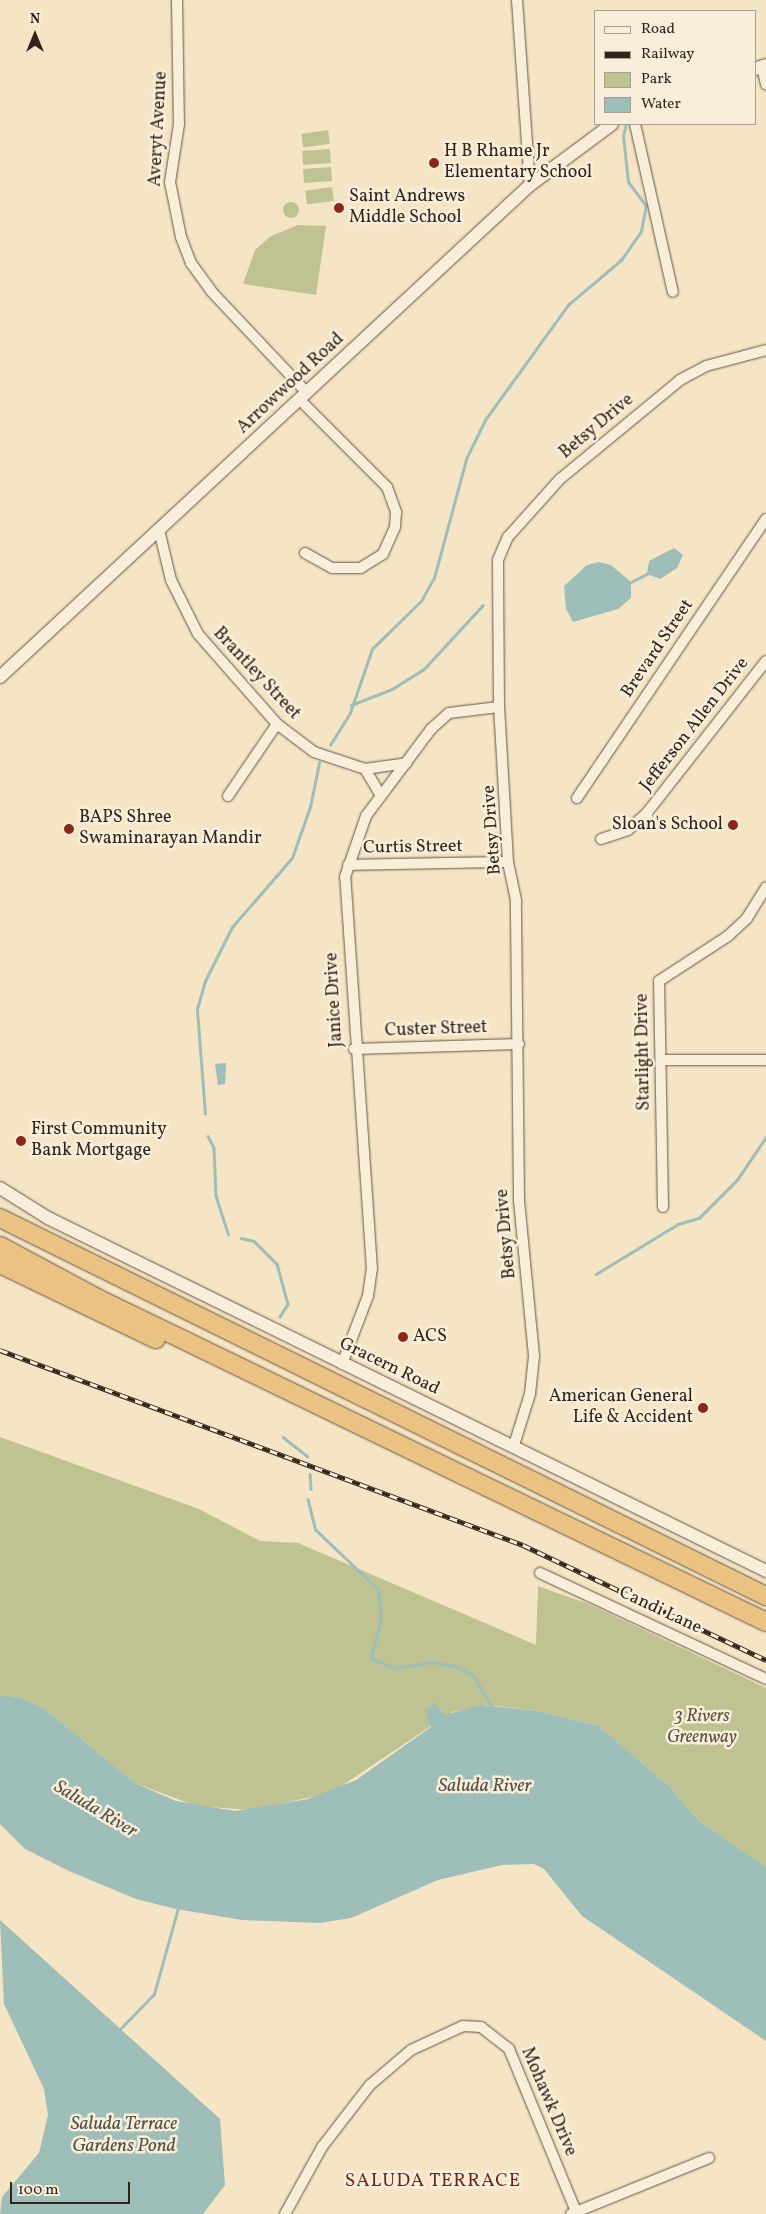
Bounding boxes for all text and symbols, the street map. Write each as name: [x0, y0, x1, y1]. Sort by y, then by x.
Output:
north arrow: [10, 10, 60, 60]
text: N: [30, 10, 40, 29]
legend: [594, 10, 756, 125]
text: Road: [641, 19, 675, 40]
text: Railway: [641, 44, 694, 65]
text: Park: [641, 69, 672, 90]
street label: Averyt Avenue: [145, 71, 173, 187]
text: Water: [641, 94, 681, 115]
place label: H B Rhame Jr Elementary School: [444, 142, 593, 184]
marker: H B Rhame Jr Elementary School: [428, 157, 440, 169]
place label: Saint Andrews Middle School: [349, 187, 465, 230]
marker: Saint Andrews Middle School: [333, 202, 345, 214]
street label: Arrowwood Road: [233, 329, 349, 439]
street label: Betsy Drive: [555, 390, 639, 464]
street label: Brevard Street: [617, 596, 699, 702]
street label: Brantley Street: [208, 623, 304, 725]
street label: Jefferson Allen Drive: [636, 654, 754, 796]
street label: Betsy Drive: [479, 784, 507, 876]
place label: BAPS Shree Swaminarayan Mandir: [79, 808, 261, 851]
place label: Sloan's School: [612, 814, 723, 836]
marker: Sloan's School: [727, 819, 739, 831]
marker: BAPS Shree Swaminarayan Mandir: [63, 823, 75, 835]
street label: Curtis Street: [363, 836, 463, 860]
street label: Janice Drive: [322, 952, 348, 1048]
street label: Starlight Drive: [632, 993, 656, 1111]
street label: Custer Street: [384, 1017, 488, 1043]
place label: First Community Bank Mortgage: [31, 1120, 167, 1162]
marker: First Community Bank Mortgage: [15, 1135, 27, 1147]
street label: Betsy Drive: [492, 1188, 522, 1280]
place label: ACS: [413, 1326, 447, 1348]
marker: ACS: [397, 1331, 409, 1343]
street label: Gracern Road: [335, 1333, 443, 1401]
place label: American General Life & Accident: [549, 1387, 693, 1430]
marker: American General Life & Accident: [697, 1402, 709, 1414]
street label: Candi Lane: [615, 1582, 705, 1640]
park label: 3 Rivers Greenway: [667, 1707, 737, 1750]
water label: Saluda River: [49, 1776, 141, 1844]
water label: Saluda River: [438, 1776, 532, 1798]
street label: Mohawk Drive: [515, 2044, 581, 2160]
water label: Saluda Terrace Gardens Pond: [71, 2114, 177, 2158]
district label: SALUDA TERRACE: [343, 2171, 523, 2193]
scale bar: [12, 2172, 132, 2204]
text: 100 m: [18, 2180, 58, 2201]

